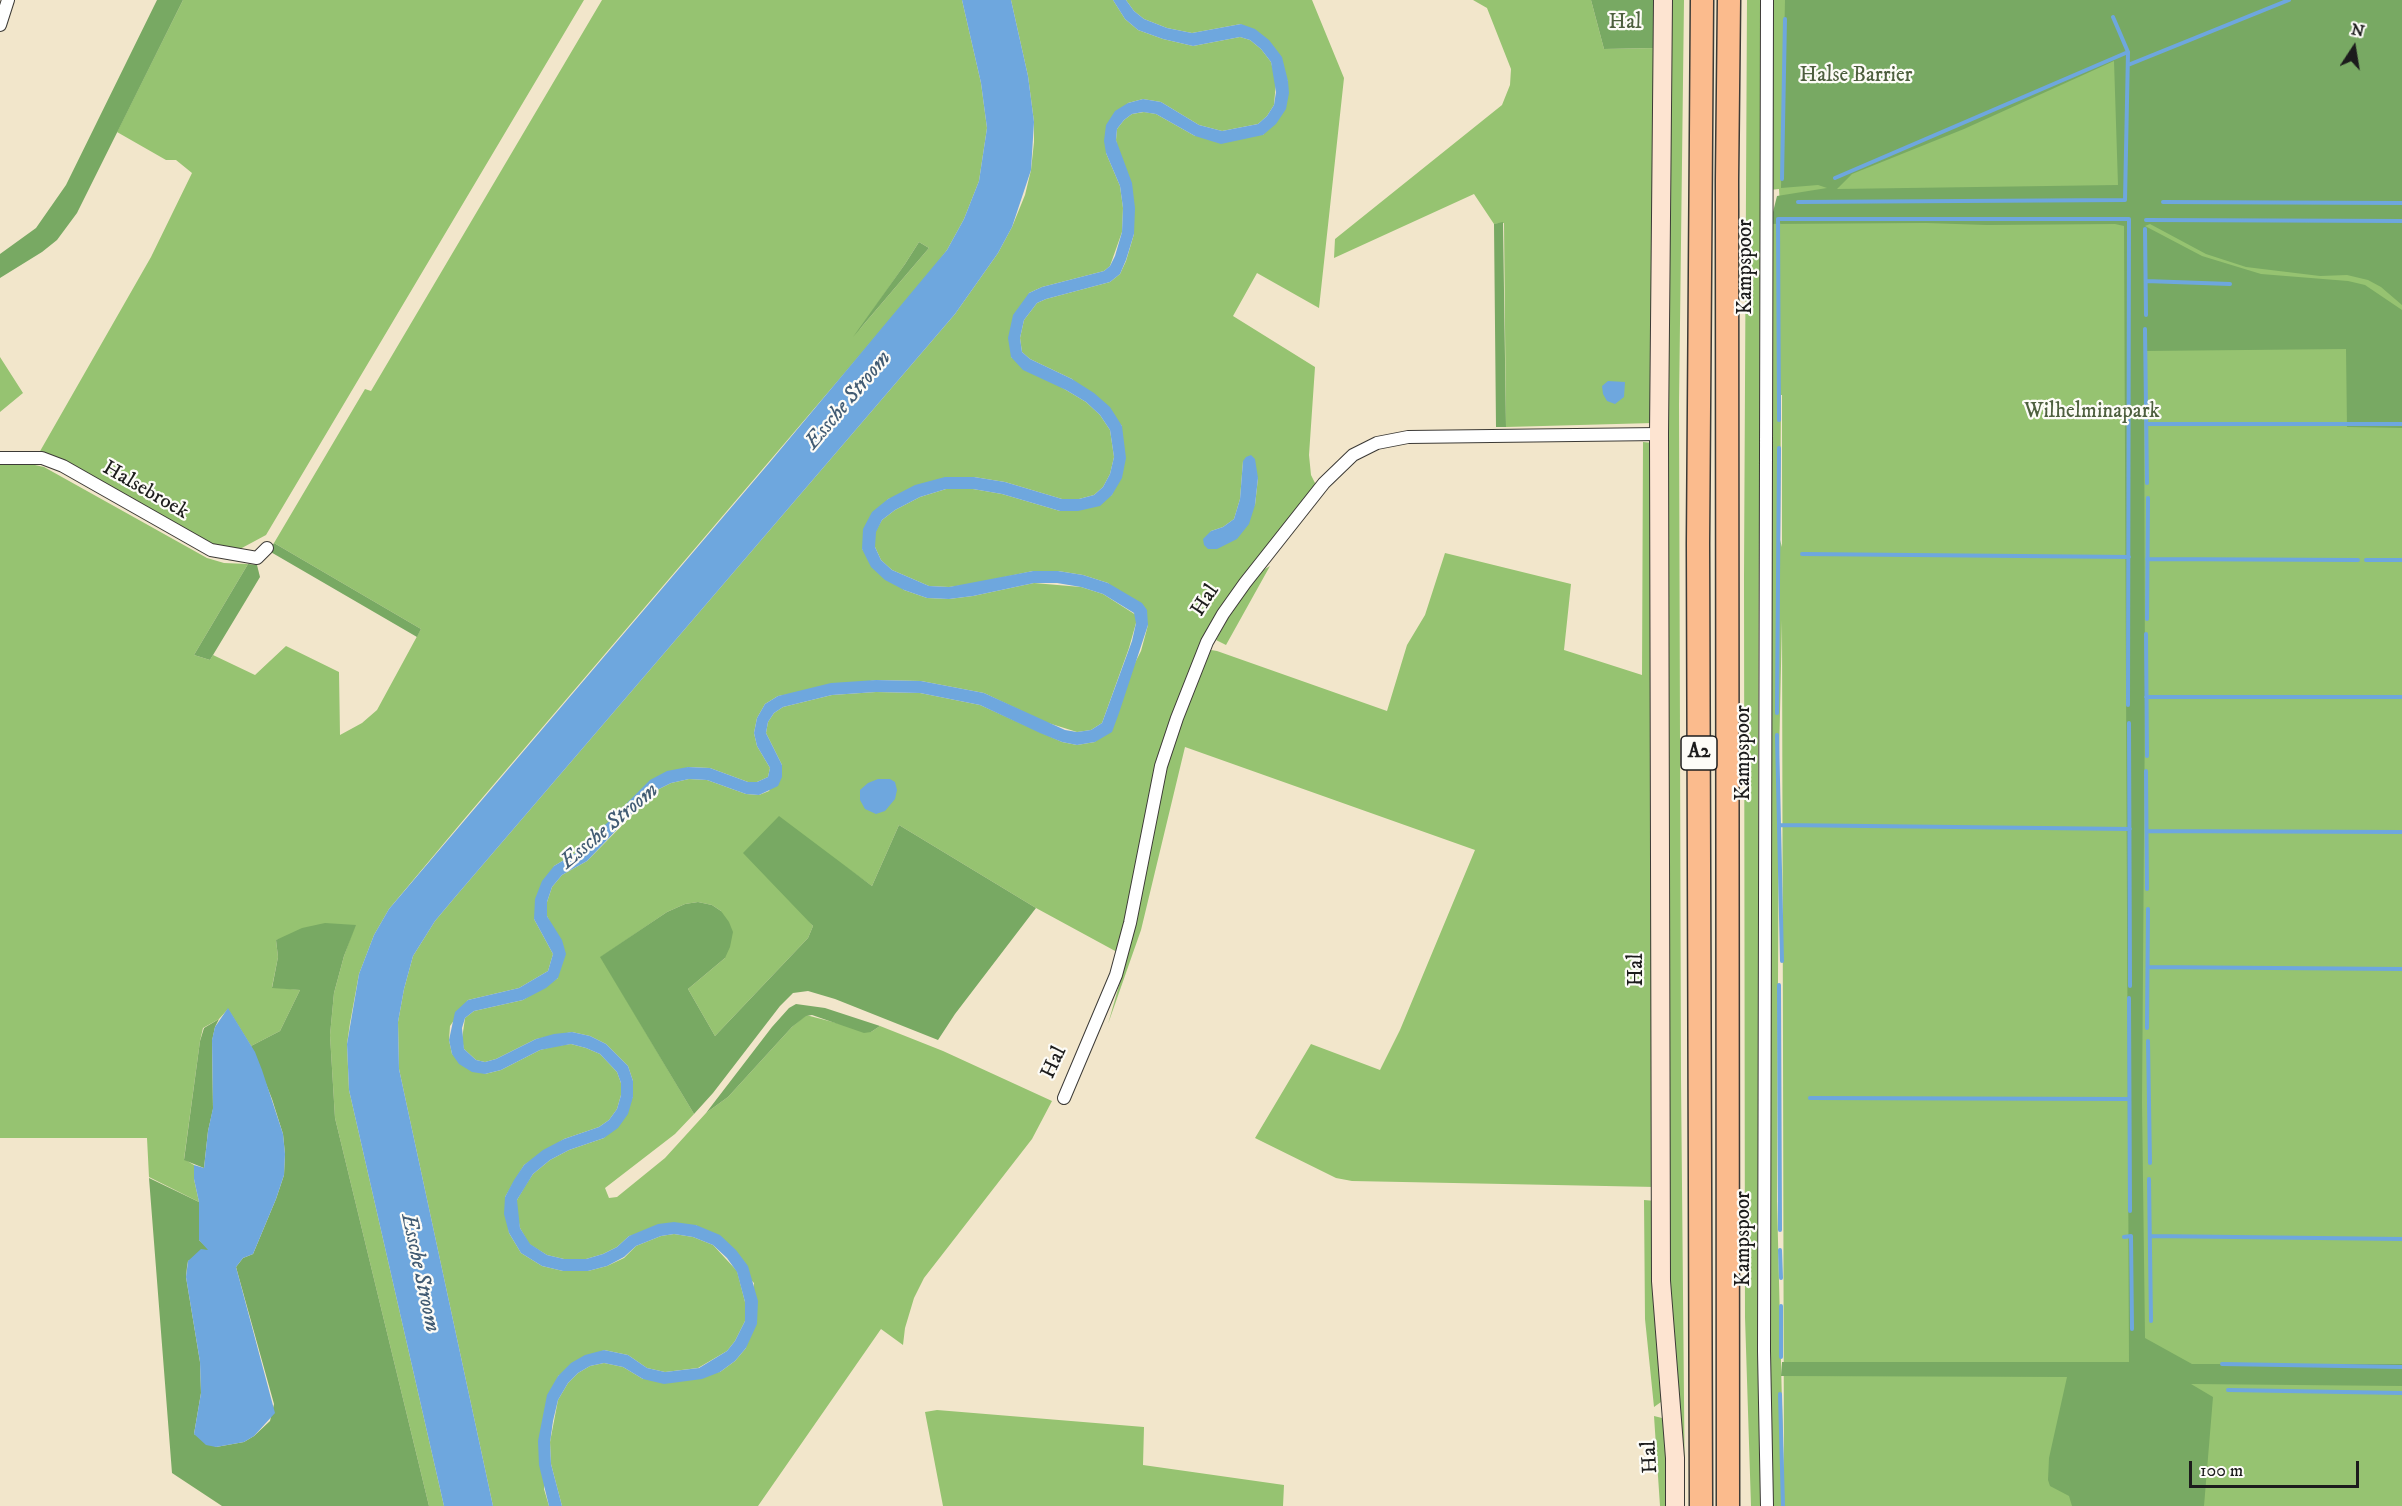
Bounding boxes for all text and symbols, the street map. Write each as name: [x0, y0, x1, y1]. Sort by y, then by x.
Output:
park label: Hal: [1609, 11, 1641, 37]
north arrow: [2324, 18, 2384, 78]
text: N: [2349, 19, 2366, 42]
park label: Halse Barrier: [1800, 64, 1912, 90]
street label: Kampspoor: [1734, 219, 1760, 315]
water label: Essche Stroom: [800, 346, 898, 456]
park label: Wilhelminapark: [2024, 400, 2160, 426]
street label: Halsebroek: [97, 456, 193, 526]
street label: Hal: [1186, 580, 1226, 622]
street label: Kampspoor: [1732, 705, 1758, 801]
road number: A2: [1681, 736, 1717, 770]
water label: Essche Stroom: [555, 778, 665, 876]
street label: Hal: [1625, 954, 1651, 986]
street label: Hal: [1037, 1043, 1073, 1083]
street label: Kampspoor: [1732, 1191, 1758, 1287]
water label: Essche Stroom: [394, 1211, 444, 1335]
street label: Hal: [1638, 1440, 1664, 1474]
scale bar: [2192, 1449, 2362, 1487]
text: 100 m: [2200, 1460, 2243, 1482]

